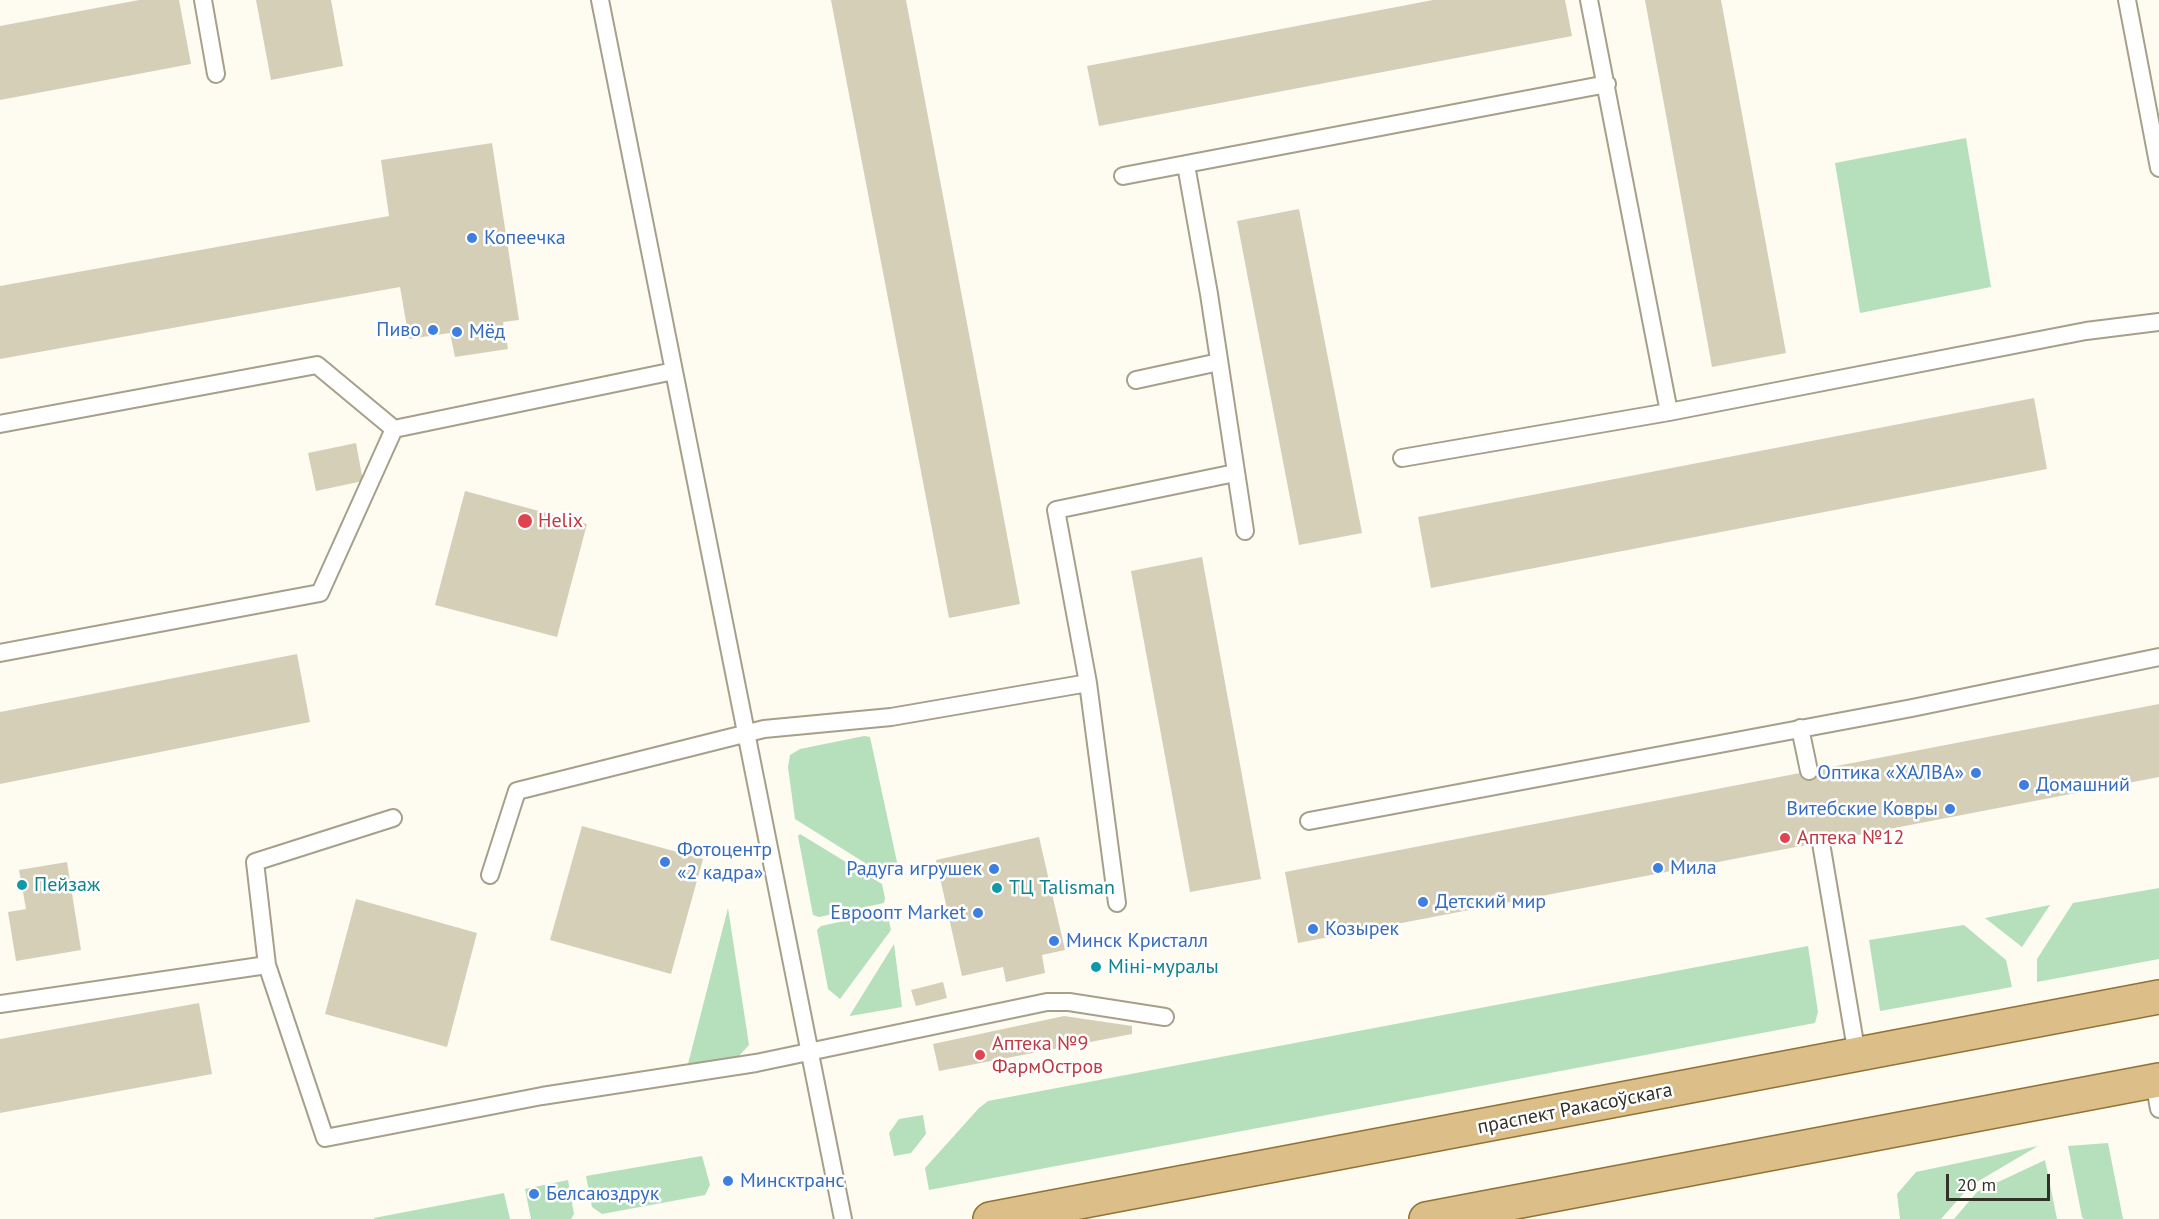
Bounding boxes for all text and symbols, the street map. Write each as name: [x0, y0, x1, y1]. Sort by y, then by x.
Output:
place label: Копеечка: [484, 226, 566, 250]
marker: Копеечка: [465, 231, 479, 245]
place label: Пиво: [376, 318, 421, 342]
place label: Мёд: [469, 320, 505, 344]
marker: Пиво: [426, 323, 440, 337]
marker: Мёд: [450, 325, 464, 339]
place label: Helix: [538, 509, 583, 533]
marker: Helix: [516, 512, 534, 530]
place label: Оптика «ХАЛВА»: [1817, 761, 1964, 785]
marker: Оптика «ХАЛВА»: [1969, 766, 1983, 780]
place label: Домашний: [2036, 773, 2130, 797]
marker: Домашний: [2017, 778, 2031, 792]
place label: Витебские Ковры: [1786, 797, 1938, 821]
marker: Витебские Ковры: [1943, 802, 1957, 816]
place label: Аптека №12: [1797, 826, 1904, 850]
marker: Аптека №12: [1778, 831, 1792, 845]
place label: Фотоцентр «2 кадра»: [677, 838, 772, 885]
marker: Фотоцентр «2 кадра»: [658, 855, 672, 869]
place label: Мила: [1670, 856, 1717, 880]
place label: Радуга игрушек: [846, 857, 982, 881]
marker: Мила: [1651, 861, 1665, 875]
marker: Радуга игрушек: [987, 862, 1001, 876]
place label: Пейзаж: [34, 873, 100, 897]
place label: ТЦ Talisman: [1009, 876, 1115, 900]
marker: Пейзаж: [15, 878, 29, 892]
marker: ТЦ Talisman: [990, 881, 1004, 895]
place label: Детский мир: [1435, 890, 1546, 914]
marker: Детский мир: [1416, 895, 1430, 909]
place label: Евроопт Market: [830, 901, 966, 925]
marker: Евроопт Market: [971, 906, 985, 920]
place label: Козырек: [1325, 917, 1399, 941]
marker: Козырек: [1306, 922, 1320, 936]
place label: Минск Кристалл: [1066, 929, 1208, 953]
marker: Минск Кристалл: [1047, 934, 1061, 948]
place label: Міні-муралы: [1108, 955, 1219, 979]
marker: Міні-муралы: [1089, 960, 1103, 974]
place label: Аптека №9 ФармОстров: [992, 1032, 1103, 1079]
marker: Аптека №9 ФармОстров: [973, 1048, 987, 1062]
street label: праспект Ракасоўскага: [1475, 1078, 1675, 1140]
scale bar: [1949, 1162, 2052, 1200]
place label: Минсктранс: [740, 1169, 845, 1193]
text: 20 m: [1957, 1173, 1996, 1196]
marker: Минсктранс: [721, 1174, 735, 1188]
place label: Белсаюздрук: [546, 1182, 659, 1206]
marker: Белсаюздрук: [527, 1187, 541, 1201]

